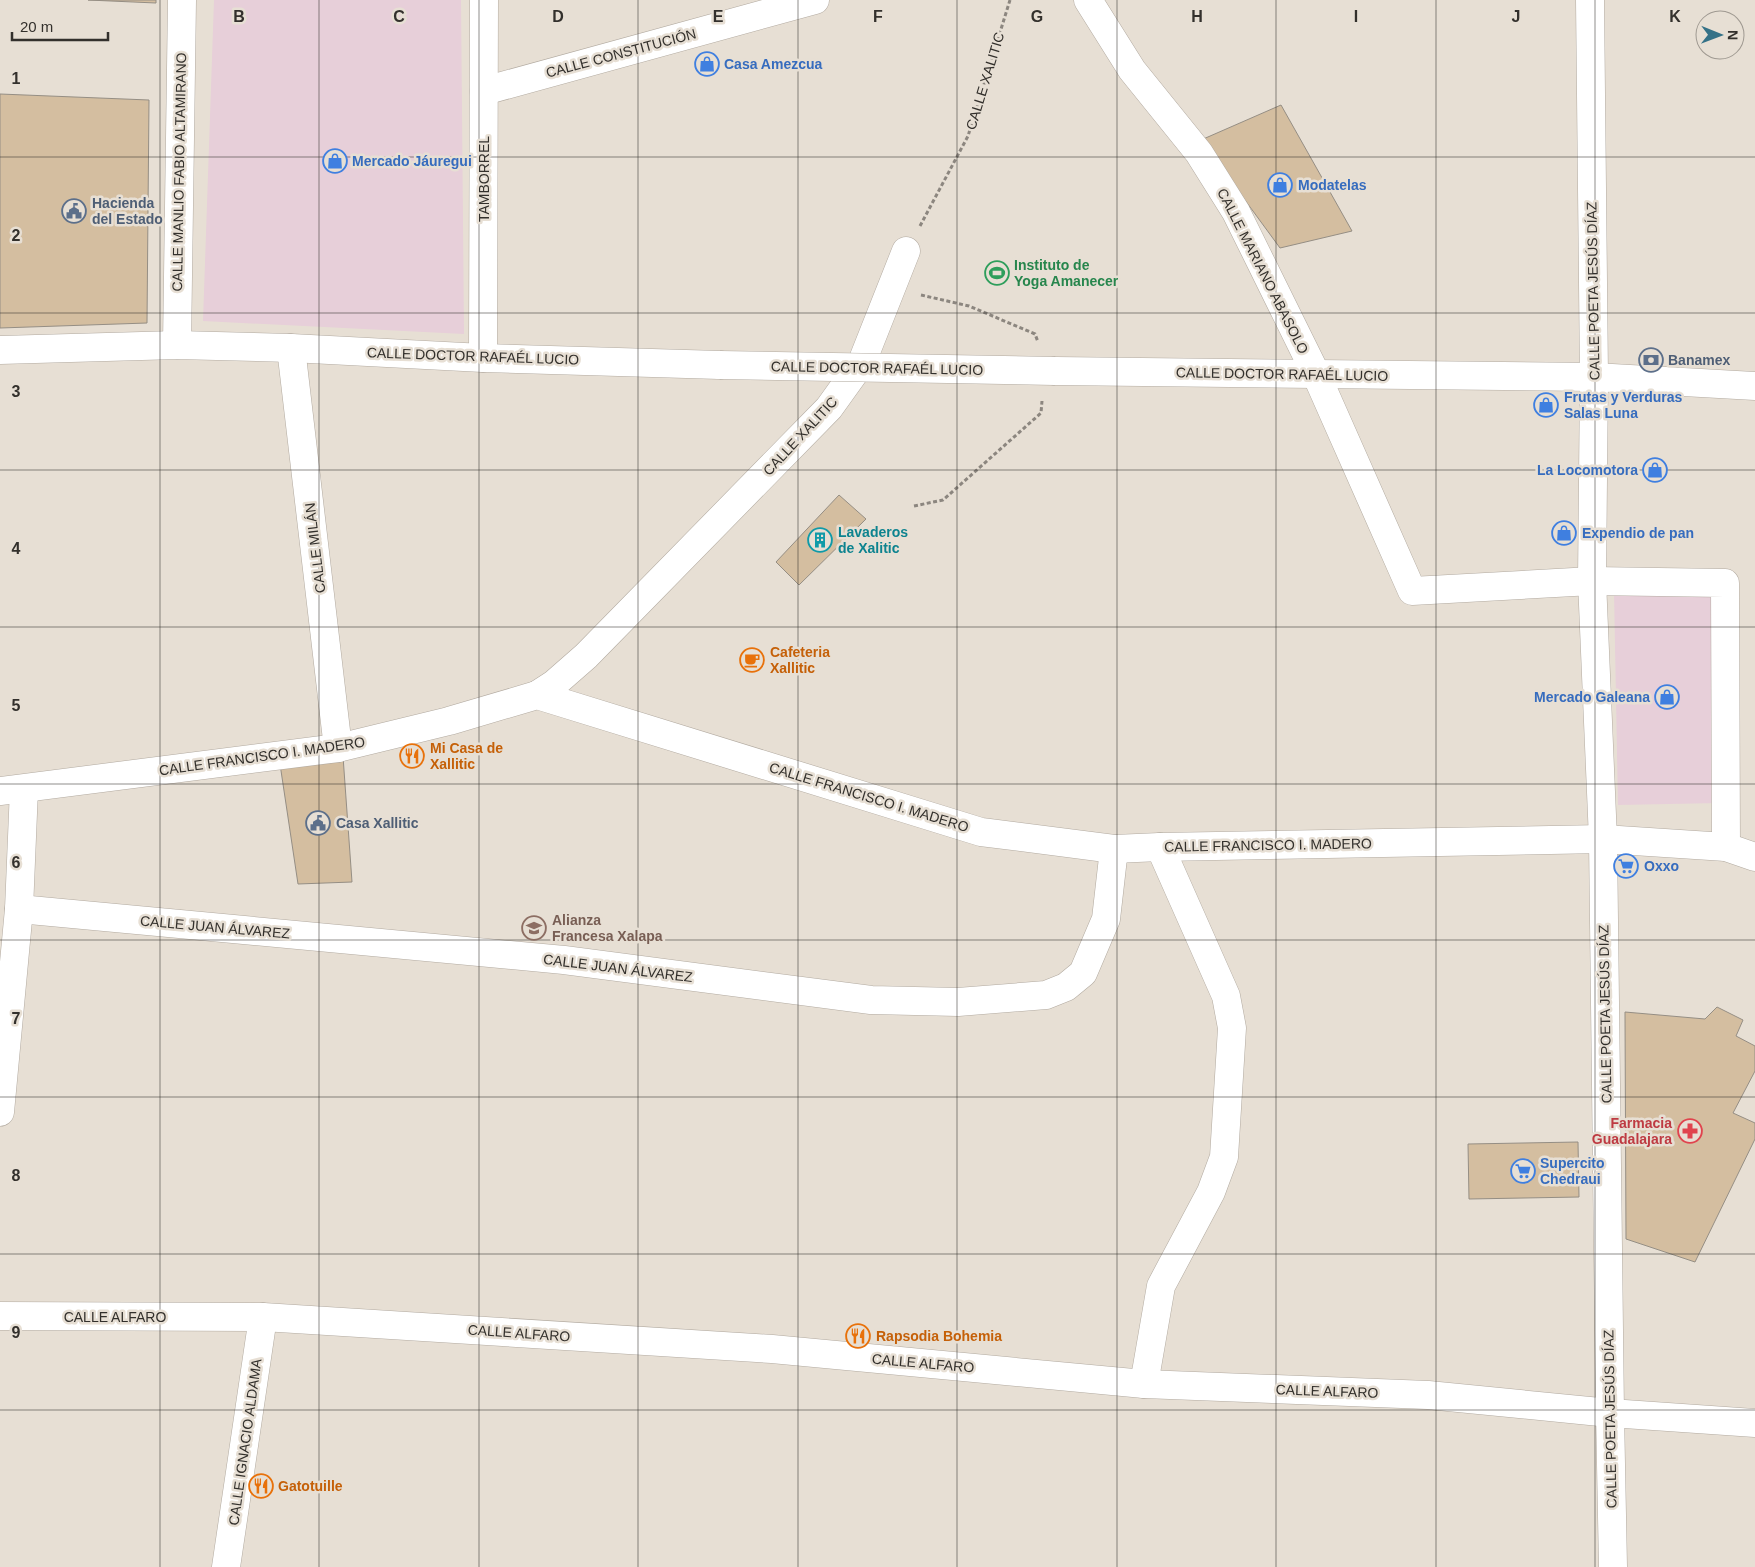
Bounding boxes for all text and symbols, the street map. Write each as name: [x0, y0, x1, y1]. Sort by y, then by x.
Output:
text: B: [233, 8, 245, 25]
text: C: [393, 8, 405, 25]
text: D: [552, 8, 564, 25]
text: E: [713, 8, 724, 25]
text: F: [873, 8, 883, 25]
text: G: [1031, 8, 1043, 25]
text: H: [1191, 8, 1203, 25]
text: I: [1354, 8, 1358, 25]
text: J: [1512, 8, 1520, 25]
text: K: [1669, 8, 1681, 25]
scale bar: [12, 10, 109, 42]
north arrow: [1695, 10, 1745, 60]
text: 20 m: [20, 18, 53, 35]
street label: CALLE CONSTITUCIÓN: [544, 25, 698, 81]
street label: CALLE XALITIC: [963, 30, 1007, 132]
text: N: [1725, 30, 1741, 40]
shop icon: Casa Amezcua: [694, 51, 720, 77]
street label: CALLE MANLIO FABIO ALTAMIRANO: [169, 52, 189, 292]
place label: Casa Amezcua: [724, 56, 823, 72]
text: 1: [12, 70, 21, 87]
street label: TAMBORREL: [476, 136, 492, 222]
shop icon: Mercado Jáuregui: [322, 148, 348, 174]
place label: Mercado Jáuregui: [352, 153, 472, 169]
shop icon: Modatelas: [1267, 172, 1293, 198]
place label: Modatelas: [1298, 177, 1367, 193]
street label: CALLE MARIANO ABASOLO: [1214, 186, 1312, 357]
place label: Hacienda del Estado: [92, 195, 163, 227]
public building icon: Hacienda del Estado: [61, 198, 87, 224]
street label: CALLE POETA JESÚS DÍAZ: [1583, 201, 1603, 380]
text: 2: [12, 227, 21, 244]
place label: Instituto de Yoga Amanecer: [1014, 257, 1119, 289]
sports icon: Instituto de Yoga Amanecer: [984, 260, 1010, 286]
street label: CALLE DOCTOR RAFAÉL LUCIO: [367, 344, 580, 368]
bank icon: Banamex: [1638, 347, 1664, 373]
place label: Banamex: [1668, 352, 1730, 368]
street label: CALLE DOCTOR RAFAÉL LUCIO: [771, 358, 983, 378]
street label: CALLE DOCTOR RAFAÉL LUCIO: [1176, 364, 1388, 384]
text: 3: [12, 383, 21, 400]
place label: Frutas y Verduras Salas Luna: [1564, 389, 1682, 421]
shop icon: Frutas y Verduras Salas Luna: [1533, 392, 1559, 418]
street label: CALLE XALITIC: [760, 394, 840, 478]
shop icon: La Locomotora: [1642, 457, 1668, 483]
place label: La Locomotora: [1537, 462, 1638, 478]
street label: CALLE MILÁN: [302, 502, 328, 594]
shop icon: Expendio de pan: [1551, 520, 1577, 546]
place label: Lavaderos de Xalitic: [838, 524, 908, 556]
place label: Expendio de pan: [1582, 525, 1694, 541]
building icon: Lavaderos de Xalitic: [807, 527, 833, 553]
text: 4: [12, 540, 21, 557]
place label: Cafeteria Xallitic: [770, 644, 830, 676]
cafe icon: Cafeteria Xallitic: [739, 647, 765, 673]
shop icon: Mercado Galeana: [1654, 684, 1680, 710]
place label: Mercado Galeana: [1534, 689, 1650, 705]
text: 5: [12, 697, 21, 714]
street label: CALLE FRANCISCO I. MADERO: [158, 734, 366, 778]
place label: Mi Casa de Xallitic: [430, 740, 503, 772]
restaurant icon: Mi Casa de Xallitic: [399, 743, 425, 769]
street label: CALLE FRANCISCO I. MADERO: [767, 759, 971, 835]
public building icon: Casa Xallitic: [305, 810, 331, 836]
place label: Casa Xallitic: [336, 815, 419, 831]
street label: CALLE FRANCISCO I. MADERO: [1164, 835, 1372, 855]
supermarket icon: Oxxo: [1613, 853, 1639, 879]
text: 6: [12, 854, 21, 871]
place label: Oxxo: [1644, 858, 1679, 874]
street label: CALLE JUAN ÁLVAREZ: [139, 912, 291, 942]
place label: Alianza Francesa Xalapa: [552, 912, 663, 944]
school or university icon: Alianza Francesa Xalapa: [521, 915, 547, 941]
street label: CALLE POETA JESÚS DÍAZ: [1595, 924, 1615, 1103]
street label: CALLE JUAN ÁLVAREZ: [542, 951, 694, 985]
text: 7: [12, 1010, 21, 1027]
place label: Farmacia Guadalajara: [1592, 1115, 1672, 1147]
pharmacy icon: Farmacia Guadalajara: [1677, 1118, 1703, 1144]
place label: Supercito Chedraui: [1540, 1155, 1605, 1187]
supermarket icon: Supercito Chedraui: [1510, 1158, 1536, 1184]
text: 8: [12, 1167, 21, 1184]
street label: CALLE ALFARO: [64, 1309, 166, 1325]
street label: CALLE ALFARO: [467, 1321, 571, 1345]
restaurant icon: Rapsodia Bohemia: [845, 1323, 871, 1349]
text: 9: [12, 1324, 21, 1341]
place label: Rapsodia Bohemia: [876, 1328, 1002, 1344]
street label: CALLE POETA JESÚS DÍAZ: [1600, 1329, 1620, 1508]
street label: CALLE ALFARO: [871, 1351, 975, 1375]
street label: CALLE IGNACIO ALDAMA: [225, 1357, 265, 1526]
street label: CALLE ALFARO: [1275, 1381, 1379, 1401]
restaurant icon: Gatotuille: [248, 1473, 274, 1499]
place label: Gatotuille: [278, 1478, 343, 1494]

